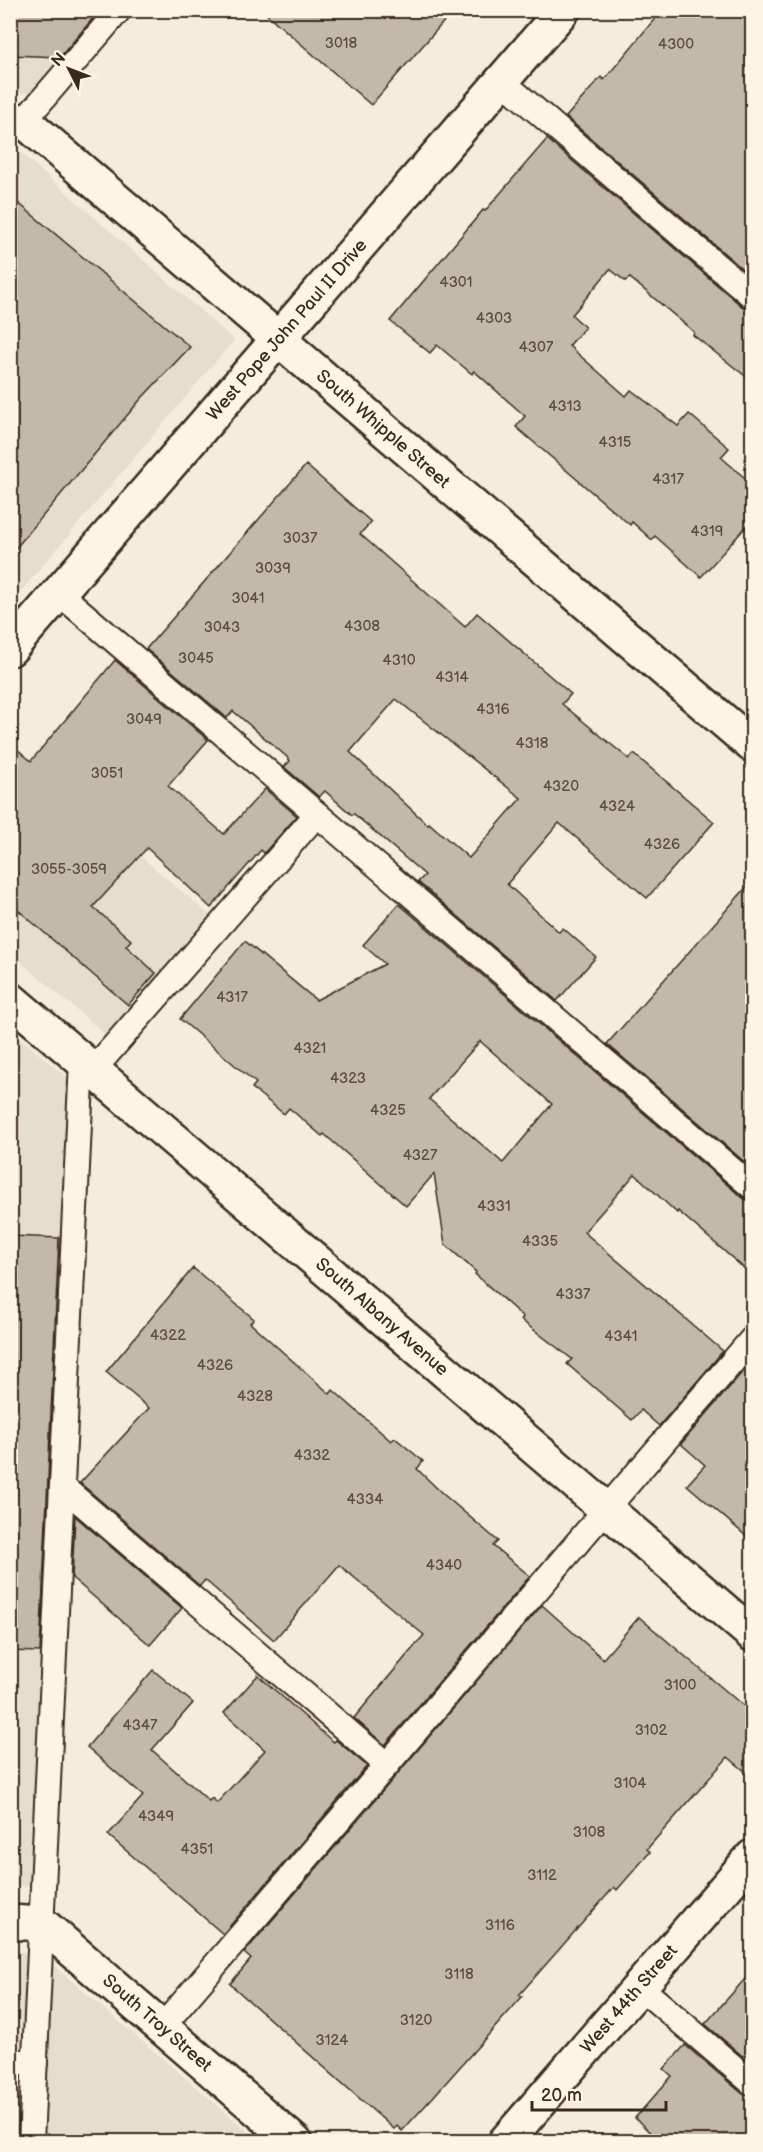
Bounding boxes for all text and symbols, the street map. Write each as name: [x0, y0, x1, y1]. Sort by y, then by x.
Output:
house number: 3018: [325, 34, 358, 53]
house number: 4300: [658, 35, 694, 54]
north arrow: [39, 39, 99, 99]
text: N: [48, 49, 70, 71]
street label: West Pope John Paul II Drive: [202, 235, 372, 425]
house number: 4301: [439, 273, 473, 292]
house number: 4303: [476, 309, 512, 328]
house number: 4307: [519, 338, 554, 357]
street label: South Whipple Street: [312, 365, 454, 493]
house number: 4313: [548, 397, 582, 416]
house number: 4315: [599, 433, 631, 452]
house number: 4317: [652, 470, 684, 489]
house number: 4319: [691, 522, 723, 541]
house number: 3037: [283, 529, 318, 548]
house number: 3039: [255, 559, 291, 578]
house number: 3041: [231, 589, 265, 608]
house number: 4308: [344, 617, 380, 636]
house number: 3043: [204, 618, 240, 637]
house number: 3045: [178, 649, 214, 668]
house number: 4310: [382, 651, 416, 670]
house number: 4314: [435, 668, 469, 687]
house number: 4316: [476, 700, 510, 719]
house number: 3049: [126, 710, 162, 729]
house number: 4318: [516, 734, 549, 753]
house number: 3051: [91, 764, 123, 783]
house number: 4320: [543, 777, 579, 796]
house number: 4324: [599, 797, 635, 816]
house number: 4326: [644, 835, 680, 854]
house number: 3055-3059: [31, 860, 107, 879]
house number: 4317: [216, 988, 248, 1007]
house number: 4321: [294, 1039, 326, 1058]
house number: 4323: [330, 1069, 366, 1088]
house number: 4325: [370, 1101, 406, 1120]
house number: 4327: [403, 1146, 438, 1165]
house number: 4331: [477, 1197, 511, 1216]
house number: 4335: [522, 1232, 558, 1251]
street label: South Albany Avenue: [311, 1254, 453, 1381]
house number: 4337: [556, 1285, 591, 1304]
house number: 4322: [150, 1326, 186, 1345]
house number: 4341: [604, 1327, 638, 1346]
house number: 4326: [197, 1356, 233, 1375]
house number: 4328: [237, 1387, 273, 1406]
house number: 4332: [294, 1446, 330, 1465]
house number: 4334: [347, 1490, 383, 1509]
house number: 4340: [426, 1556, 462, 1575]
house number: 3100: [664, 1676, 697, 1695]
house number: 4347: [123, 1716, 158, 1735]
house number: 3102: [635, 1721, 667, 1740]
house number: 3104: [613, 1774, 647, 1793]
house number: 4349: [138, 1807, 174, 1826]
house number: 3108: [573, 1823, 606, 1842]
house number: 4351: [181, 1840, 213, 1859]
house number: 3112: [527, 1866, 557, 1885]
house number: 3116: [485, 1916, 515, 1935]
street label: West 44th Street: [576, 1940, 682, 2057]
house number: 3118: [444, 1965, 474, 1984]
street label: South Troy Street: [98, 1970, 216, 2076]
house number: 3120: [400, 2011, 433, 2030]
house number: 3124: [316, 2031, 348, 2050]
scale bar: [532, 2074, 666, 2112]
text: 20 m: [541, 2085, 582, 2106]

